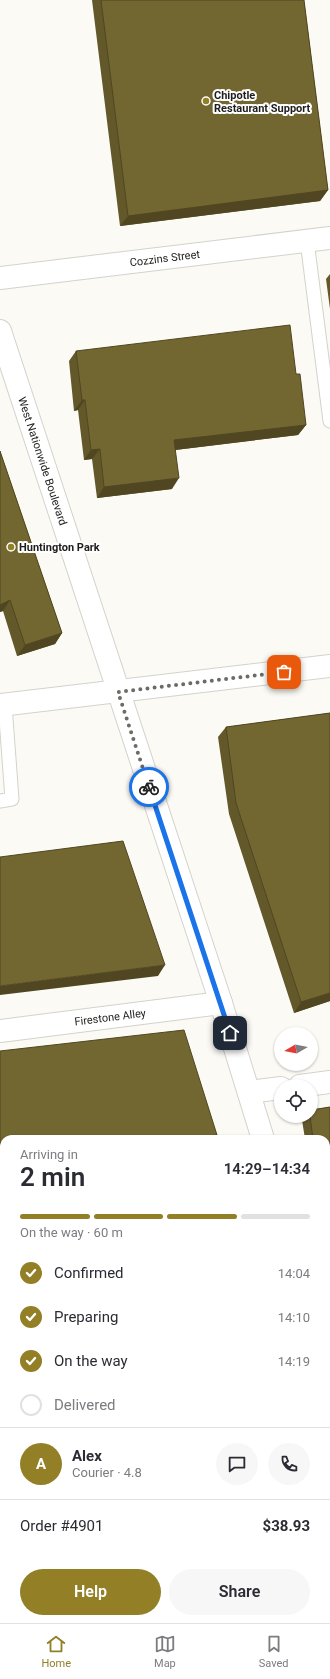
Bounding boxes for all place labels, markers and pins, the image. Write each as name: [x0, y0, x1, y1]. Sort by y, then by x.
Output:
place label: Chipotle Restaurant Support: [214, 89, 311, 115]
marker: Chipotle Restaurant Support: [201, 96, 211, 106]
place label: Huntington Park: [19, 541, 100, 554]
marker: Huntington Park: [6, 542, 16, 552]
pin: [267, 655, 301, 689]
pin: [213, 1016, 247, 1050]

